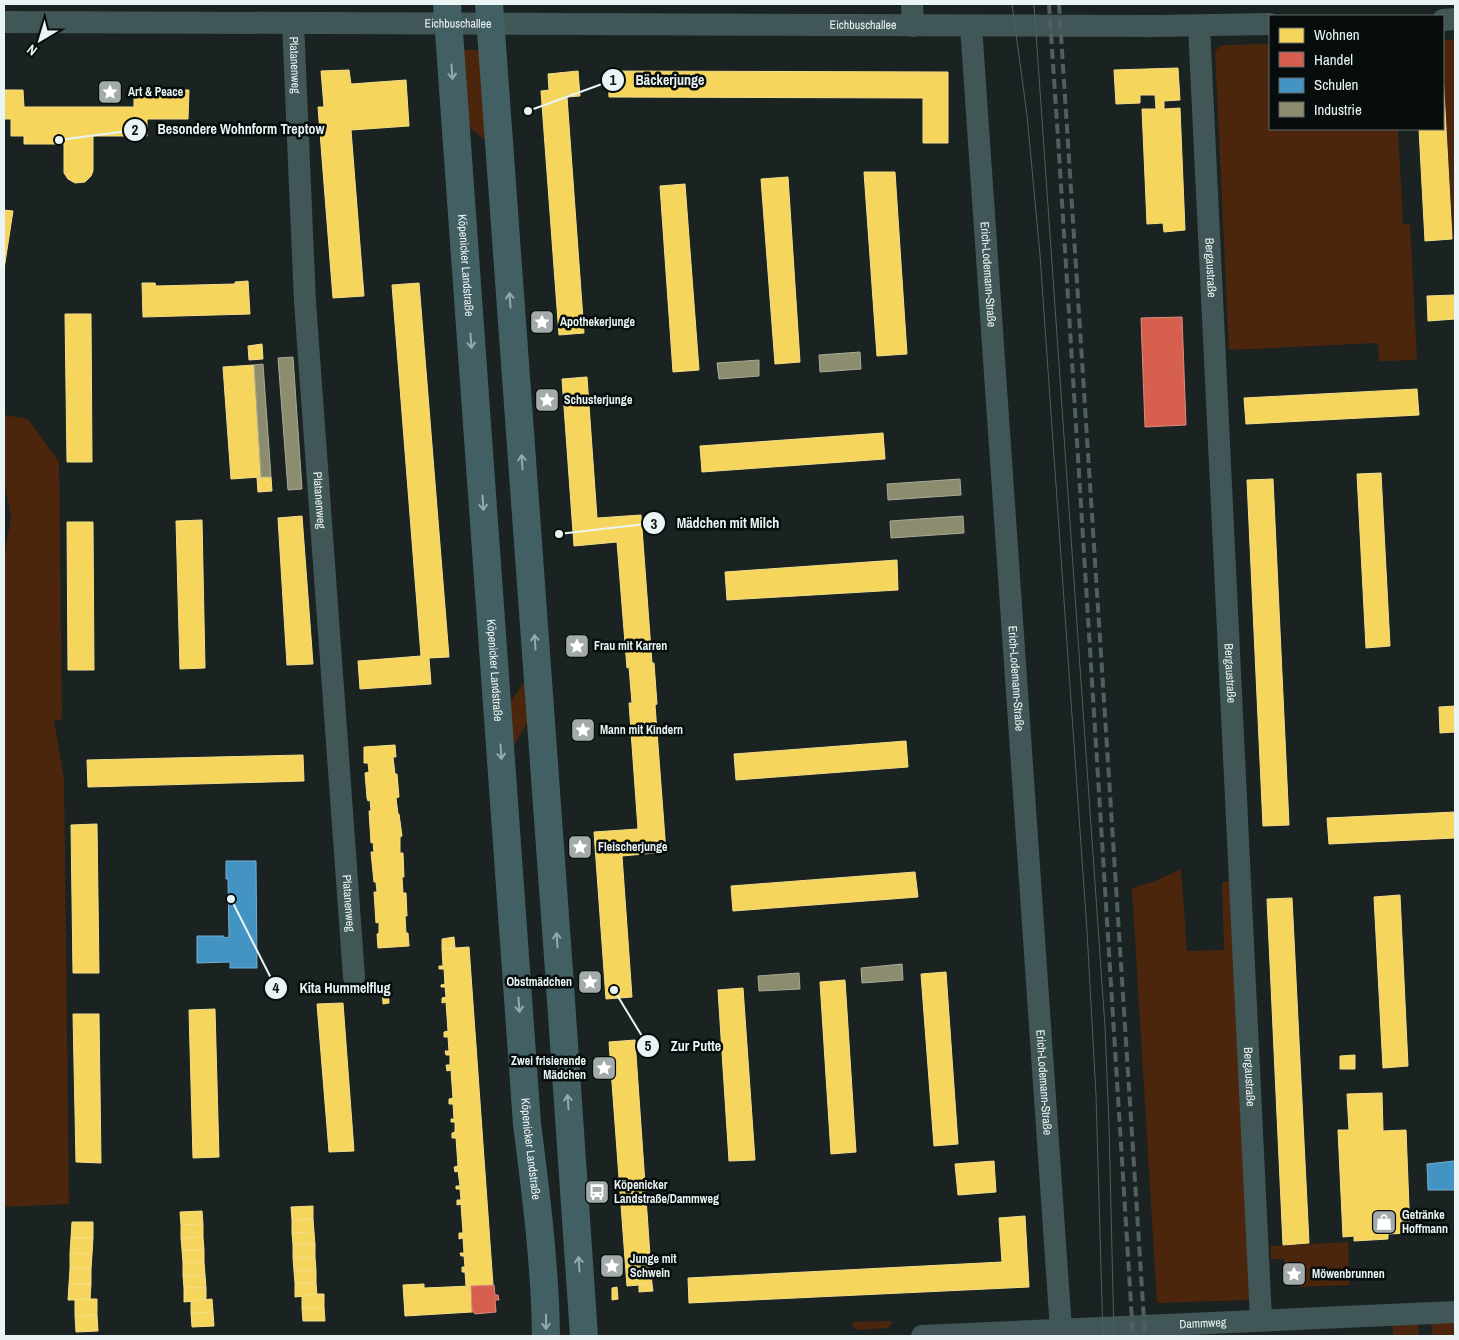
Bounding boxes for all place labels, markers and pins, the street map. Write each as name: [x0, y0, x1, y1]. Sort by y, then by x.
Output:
callout: Bäckerjunge: [601, 65, 715, 94]
place icon: Art & Peace: [97, 79, 123, 105]
place label: Art & Peace: [128, 84, 184, 100]
callout: Besondere Wohnform Treptow: [123, 115, 335, 144]
place icon: Apothekerjunge: [529, 309, 555, 335]
place label: Apothekerjunge: [560, 314, 635, 330]
place icon: Schusterjunge: [534, 387, 560, 413]
place label: Schusterjunge: [564, 392, 633, 408]
callout: Mädchen mit Milch: [641, 509, 789, 538]
place icon: Frau mit Karren: [564, 633, 590, 659]
place label: Frau mit Karren: [594, 638, 667, 654]
place icon: Mann mit Kindern: [570, 717, 596, 743]
place label: Mann mit Kindern: [600, 722, 683, 738]
place icon: Fleischerjunge: [567, 834, 593, 860]
place label: Fleischerjunge: [598, 839, 668, 855]
place icon: Obstmädchen: [577, 969, 603, 995]
callout: Kita Hummelflug: [264, 974, 400, 1003]
place label: Obstmädchen: [506, 974, 572, 990]
callout: Zur Putte: [635, 1031, 731, 1060]
place label: Zwei frisierende Mädchen: [511, 1053, 587, 1083]
place icon: Zwei frisierende Mädchen: [591, 1055, 617, 1081]
place label: Köpenicker Landstraße/Dammweg: [614, 1177, 719, 1207]
bus stop icon: Köpenicker Landstraße/Dammweg: [584, 1179, 610, 1205]
place label: Getränke Hoffmann: [1402, 1207, 1448, 1237]
shop icon: Getränke Hoffmann: [1371, 1209, 1397, 1235]
place label: Junge mit Schwein: [630, 1251, 677, 1281]
place icon: Junge mit Schwein: [599, 1253, 625, 1279]
place icon: Möwenbrunnen: [1281, 1261, 1307, 1287]
place label: Möwenbrunnen: [1312, 1266, 1385, 1282]

